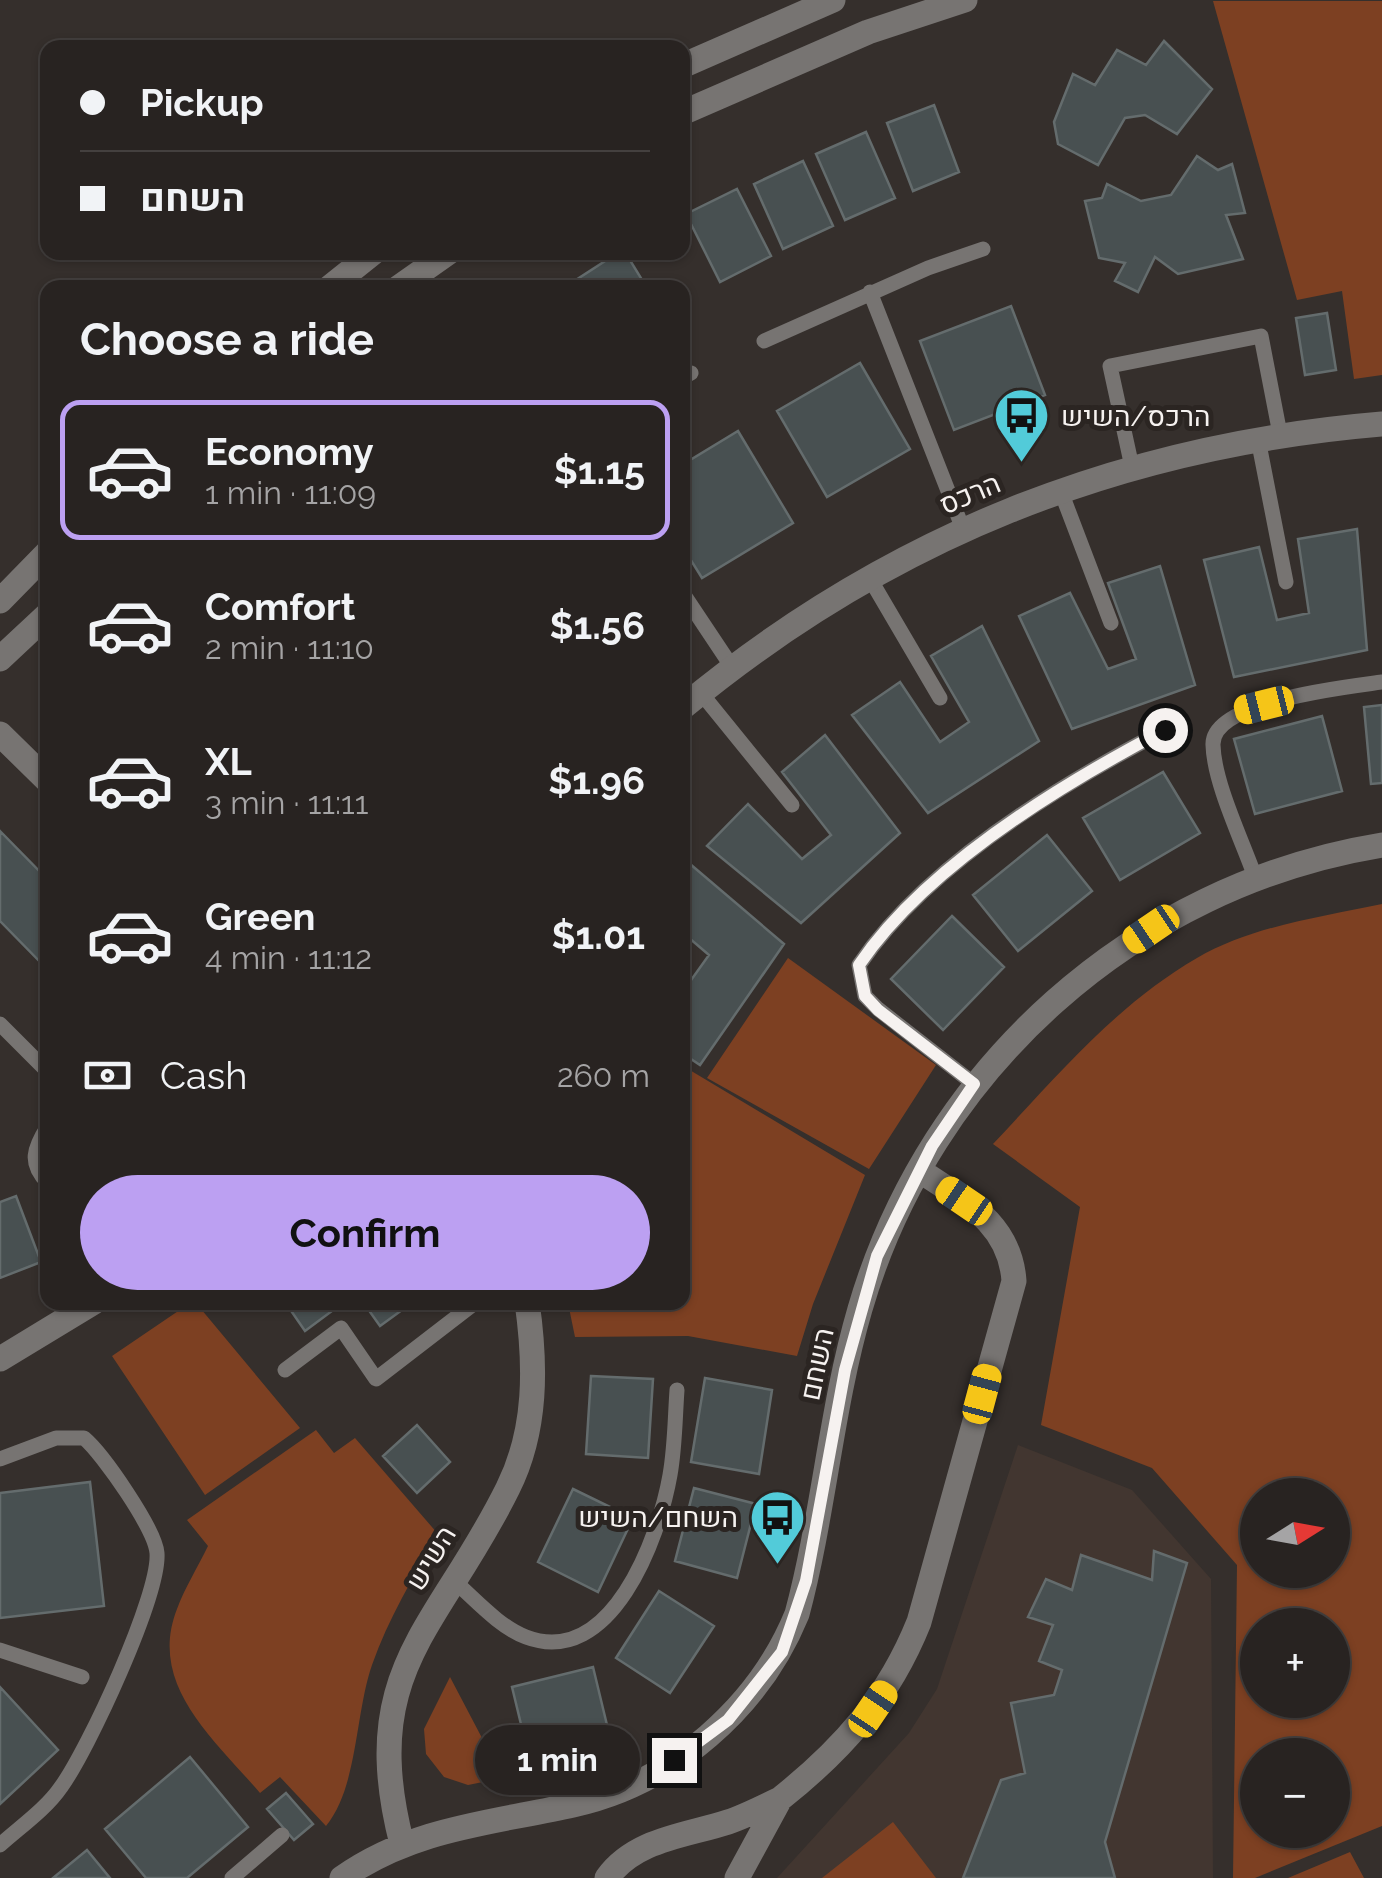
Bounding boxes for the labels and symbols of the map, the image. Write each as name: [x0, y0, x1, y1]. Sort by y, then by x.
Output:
bus stop icon: הרכס/השיש: [992, 386, 1052, 465]
place label: הרכס/השיש: [1061, 400, 1210, 433]
street label: הרכס: [935, 466, 1005, 522]
car: [1231, 683, 1297, 727]
route start: [1143, 708, 1188, 753]
car: [1118, 900, 1184, 958]
car: [931, 1172, 997, 1230]
street label: השחם: [793, 1325, 841, 1403]
car: [960, 1361, 1004, 1427]
north arrow: [1240, 1478, 1350, 1588]
bus stop icon: השחם/השיש: [747, 1487, 807, 1566]
place label: השחם/השיש: [578, 1501, 738, 1534]
street label: השיש: [399, 1520, 463, 1596]
car: [844, 1676, 902, 1742]
callout: 1 min: [474, 1725, 639, 1795]
route end: [652, 1738, 697, 1783]

